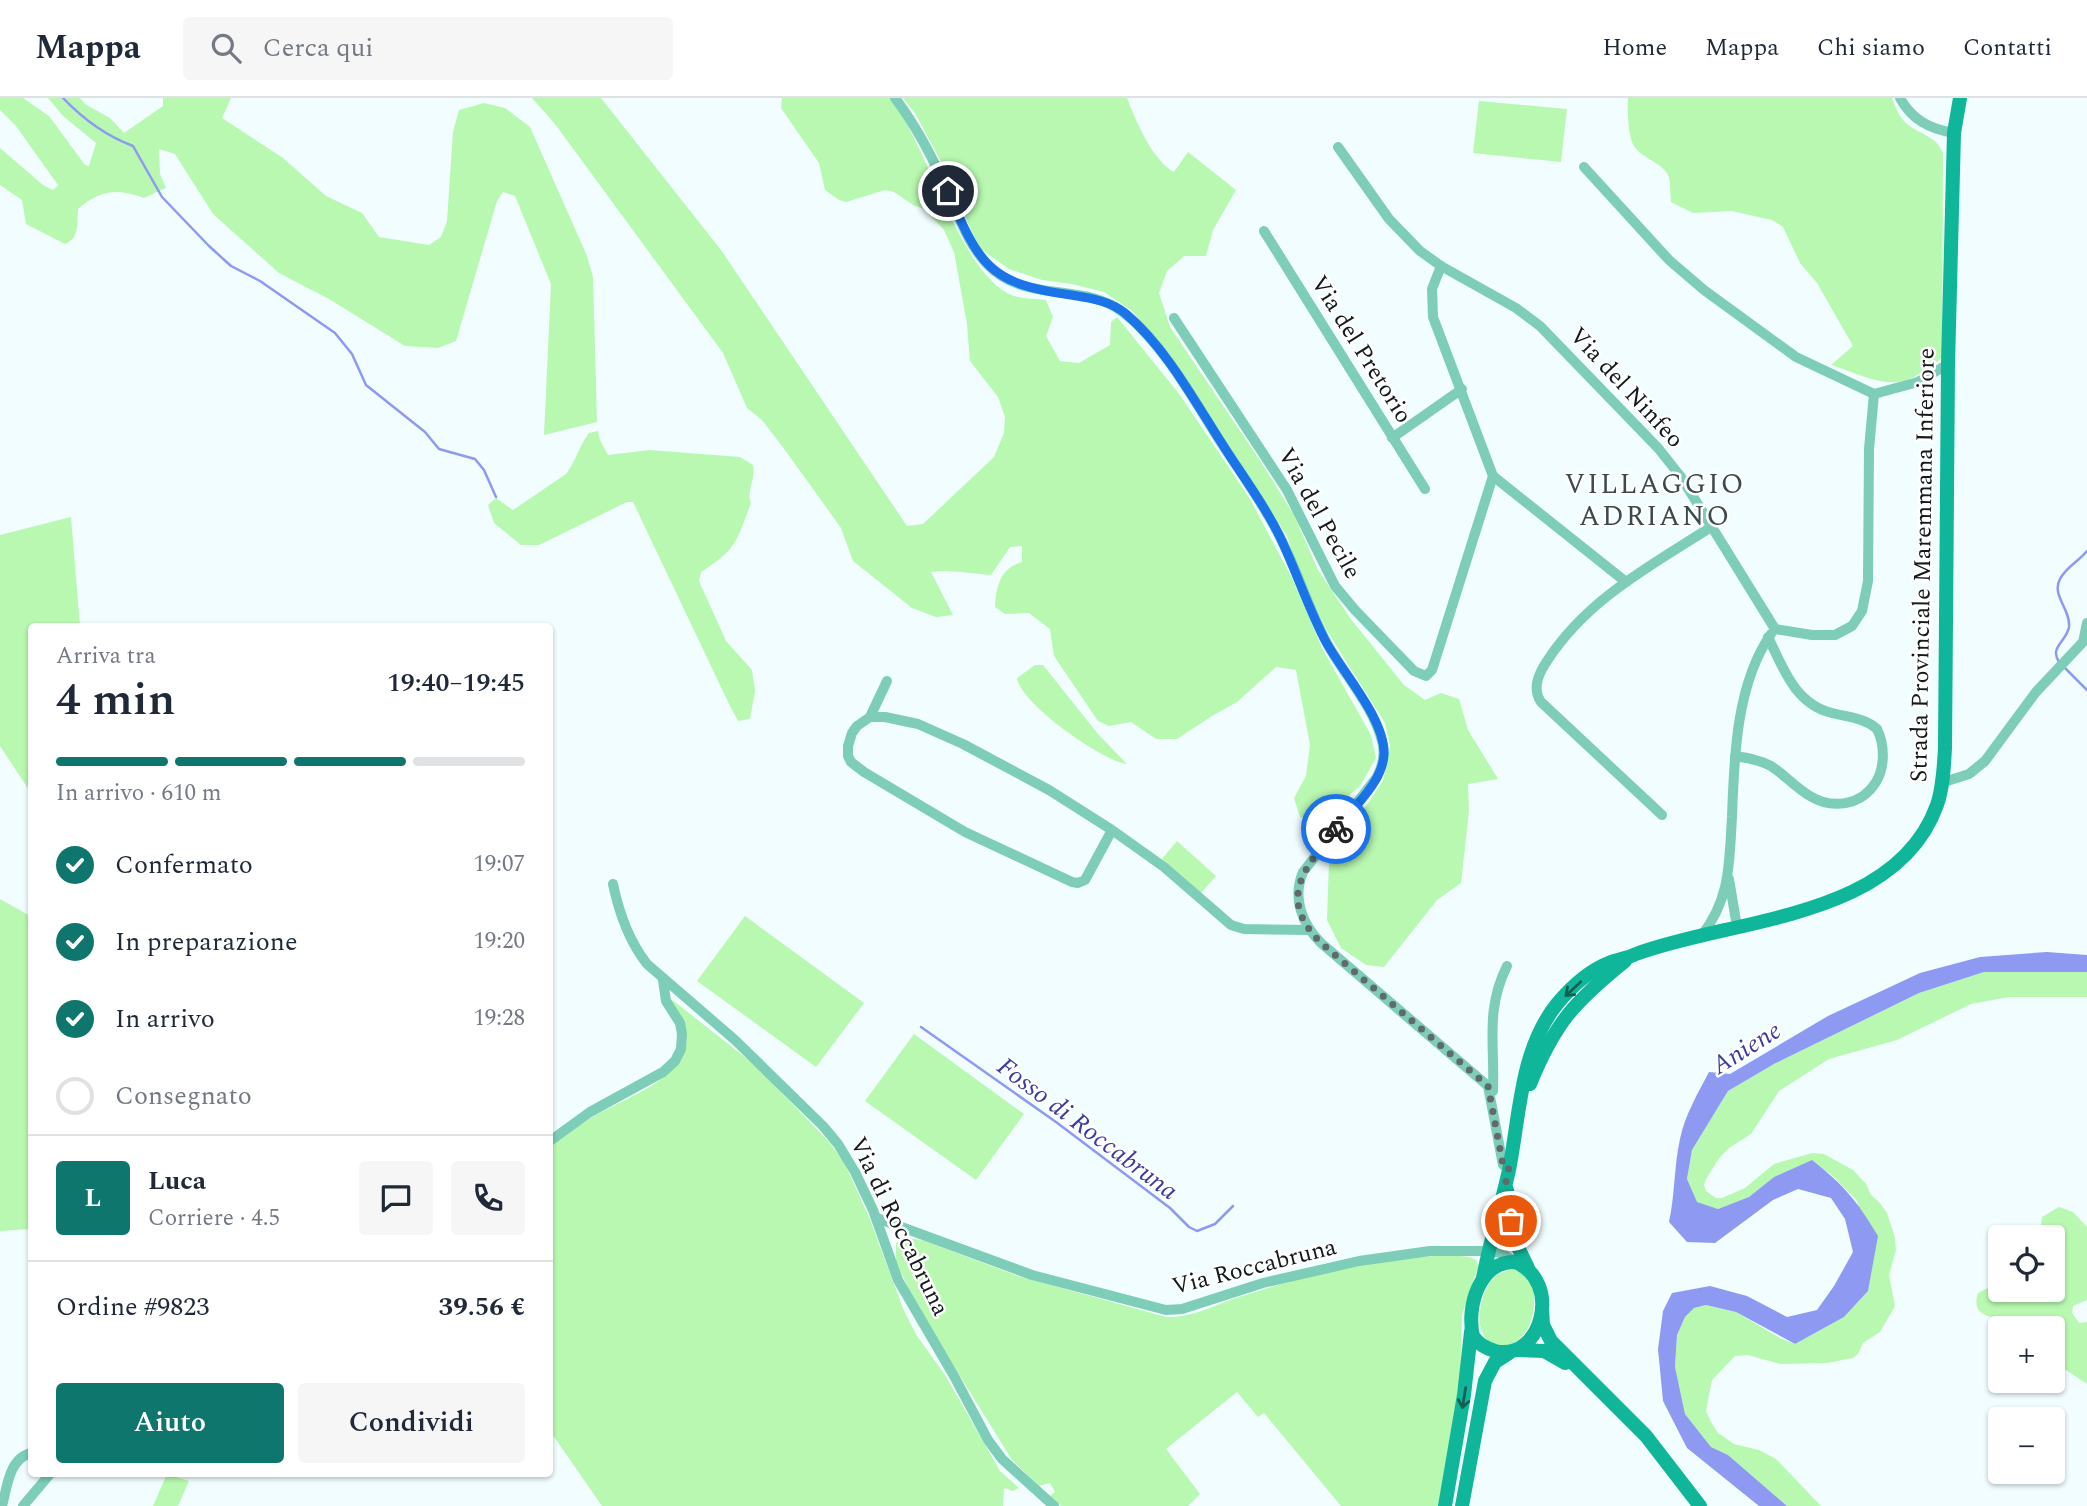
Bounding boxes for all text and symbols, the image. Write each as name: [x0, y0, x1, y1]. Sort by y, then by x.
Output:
search box: [183, 17, 673, 80]
text: Mappa: [35, 23, 141, 73]
text: Cerca qui: [263, 28, 373, 68]
icon: search: [207, 29, 245, 67]
text: Home: [1602, 30, 1667, 66]
text: Mappa: [1705, 30, 1779, 66]
text: Chi siamo: [1817, 30, 1925, 66]
text: Contatti: [1963, 30, 2052, 66]
pin: [918, 161, 978, 221]
icon: home: [929, 172, 967, 210]
street label: Via del Pretorio: [1301, 268, 1421, 431]
street label: Via del Ninfeo: [1560, 319, 1692, 456]
street label: Strada Provinciale Maremmana Inferiore: [1901, 347, 1945, 783]
street label: Via del Pecile: [1268, 441, 1370, 586]
district label: VILLAGGIO ADRIANO: [1565, 463, 1745, 538]
text: Arriva tra: [56, 639, 156, 674]
text: 19:40–19:45: [387, 663, 525, 703]
text: 4 min: [56, 665, 175, 735]
text: In arrivo · 610 m: [56, 776, 222, 811]
courier: [1301, 794, 1371, 864]
icon: bike: [1317, 810, 1355, 848]
text: Confermato: [115, 845, 253, 885]
icon: check: [56, 846, 94, 884]
text: 19:07: [473, 847, 525, 882]
text: In preparazione: [115, 922, 297, 962]
icon: check: [56, 923, 94, 961]
text: 19:20: [473, 924, 525, 959]
one-way arrow: [1565, 980, 1582, 997]
text: In arrivo: [115, 999, 215, 1039]
icon: check: [56, 1000, 94, 1038]
text: 19:28: [473, 1001, 525, 1036]
water label: Aniene: [1703, 1011, 1789, 1085]
water label: Fosso di Roccabruna: [988, 1047, 1187, 1210]
text: Consegnato: [115, 1076, 252, 1116]
street label: Via di Roccabruna: [840, 1131, 958, 1322]
text: Luca: [148, 1161, 206, 1201]
button: chat: [359, 1161, 433, 1235]
button: phone: [451, 1161, 525, 1235]
text: L: [85, 1178, 101, 1218]
pin: [1481, 1191, 1541, 1251]
text: Corriere · 4.5: [148, 1201, 280, 1236]
icon: bag: [1492, 1202, 1530, 1240]
map controls: [1988, 1225, 2065, 1484]
button: locate: [1988, 1225, 2065, 1302]
street label: Via Roccabruna: [1168, 1229, 1341, 1305]
text: Ordine #9823: [56, 1287, 209, 1327]
text: 39.56 €: [439, 1287, 525, 1327]
button: +: [1988, 1316, 2065, 1393]
button: Aiuto: [56, 1383, 284, 1463]
button: Condividi: [298, 1383, 525, 1463]
one-way arrow: [1457, 1386, 1470, 1409]
button: −: [1988, 1407, 2065, 1484]

